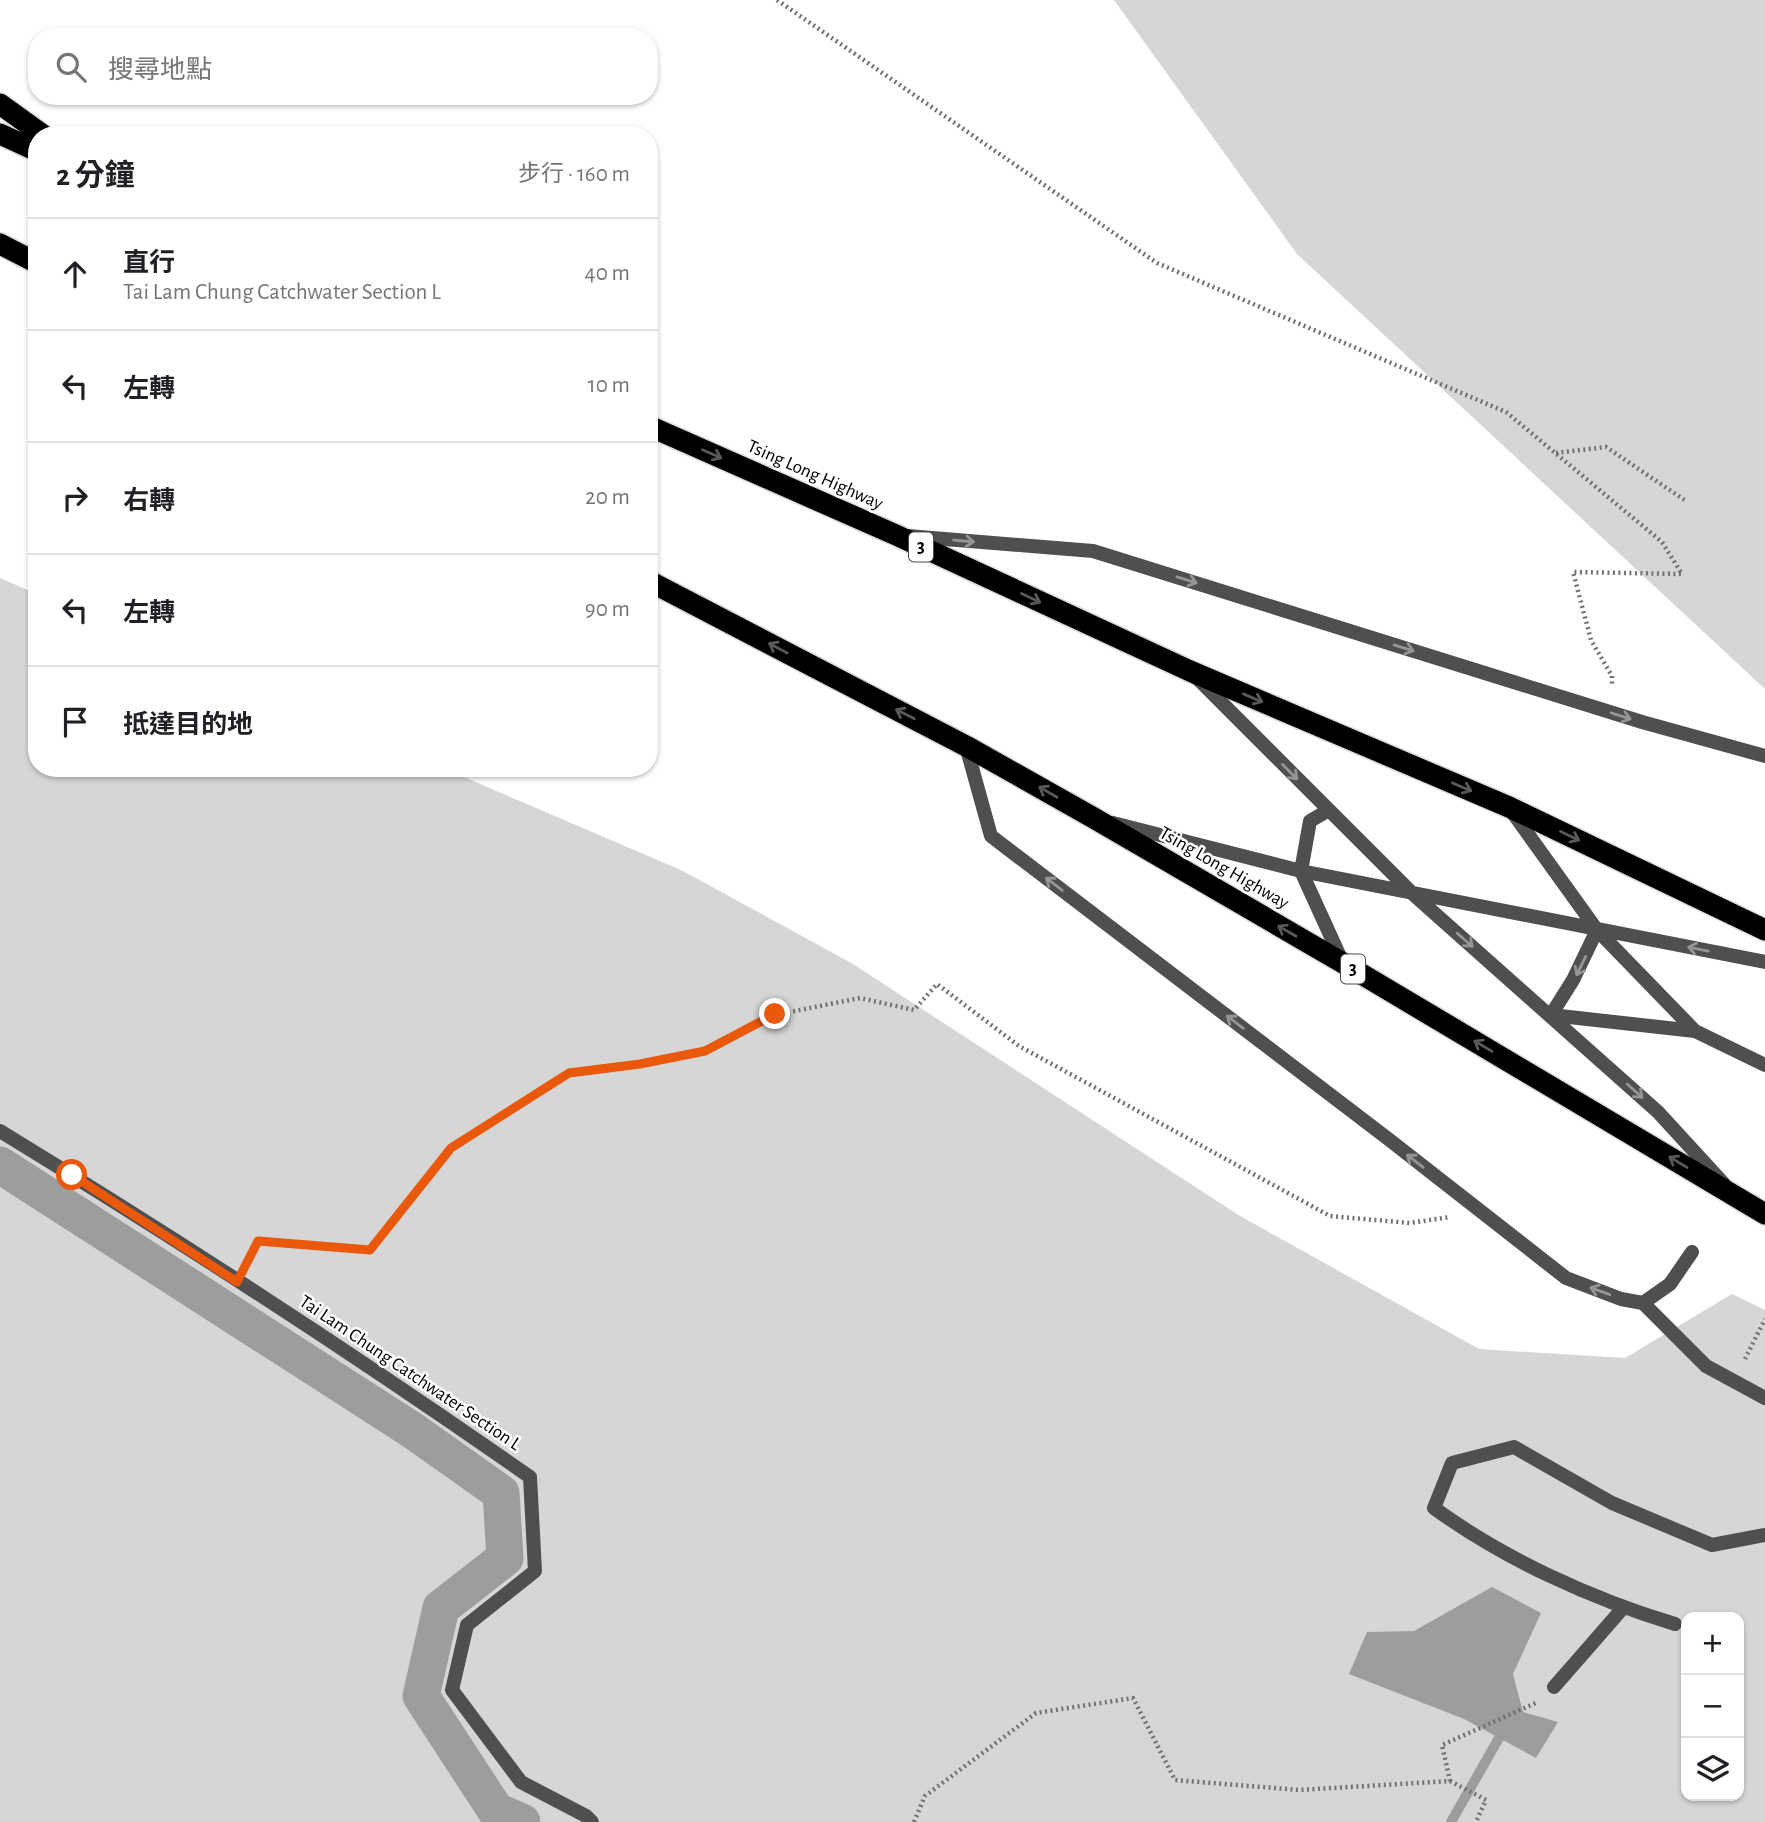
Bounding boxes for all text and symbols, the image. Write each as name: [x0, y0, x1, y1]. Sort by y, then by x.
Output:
search box: [28, 28, 658, 105]
icon: search: [52, 48, 90, 86]
text: 搜尋地點: [108, 57, 212, 83]
text: 2 分鐘: [56, 161, 135, 191]
text: 步行 · 160 m: [518, 163, 630, 186]
text: 直行: [123, 250, 175, 276]
icon: ahead: [56, 255, 94, 293]
text: 40 m: [585, 262, 630, 285]
text: Tai Lam Chung Catchwater Section L: [123, 281, 441, 304]
icon: left: [56, 367, 94, 405]
text: 10 m: [588, 374, 630, 397]
text: 左轉: [123, 376, 175, 402]
street label: Tsing Long Highway: [744, 437, 886, 513]
one-way arrow: [700, 448, 722, 461]
icon: right: [56, 479, 94, 517]
text: 20 m: [585, 486, 630, 509]
text: 右轉: [123, 488, 175, 514]
road number: 3: [909, 532, 933, 562]
one-way arrow: [953, 535, 975, 548]
one-way arrow: [1176, 575, 1198, 588]
icon: left: [56, 591, 94, 629]
one-way arrow: [1020, 591, 1041, 605]
text: 90 m: [585, 598, 630, 621]
text: 左轉: [123, 600, 175, 626]
one-way arrow: [768, 641, 789, 655]
one-way arrow: [1393, 642, 1415, 655]
one-way arrow: [1242, 692, 1263, 705]
icon: arrive: [56, 703, 94, 741]
one-way arrow: [895, 707, 916, 721]
one-way arrow: [1610, 710, 1632, 723]
text: 抵達目的地: [123, 712, 253, 738]
one-way arrow: [1282, 763, 1299, 780]
one-way arrow: [1451, 781, 1473, 794]
one-way arrow: [1038, 785, 1058, 799]
street label: Tsing Long Highway: [1156, 823, 1292, 913]
one-way arrow: [1559, 830, 1580, 844]
one-way arrow: [1045, 876, 1064, 891]
one-way arrow: [1277, 923, 1297, 937]
one-way arrow: [1456, 932, 1474, 948]
one-way arrow: [1687, 942, 1710, 956]
road number: 3: [1341, 954, 1365, 984]
one-way arrow: [1573, 955, 1586, 976]
route end: [759, 998, 790, 1029]
one-way arrow: [1226, 1015, 1245, 1029]
one-way arrow: [1473, 1039, 1493, 1053]
one-way arrow: [1626, 1083, 1644, 1099]
one-way arrow: [1407, 1153, 1425, 1168]
one-way arrow: [1669, 1155, 1689, 1169]
route start: [56, 1159, 87, 1190]
one-way arrow: [1589, 1284, 1611, 1296]
street label: Tai Lam Chung Catchwater Section L: [296, 1292, 524, 1454]
map controls: [1681, 1612, 1744, 1801]
button: +: [1681, 1612, 1744, 1675]
button: −: [1681, 1675, 1744, 1738]
button: layers: [1681, 1738, 1744, 1801]

